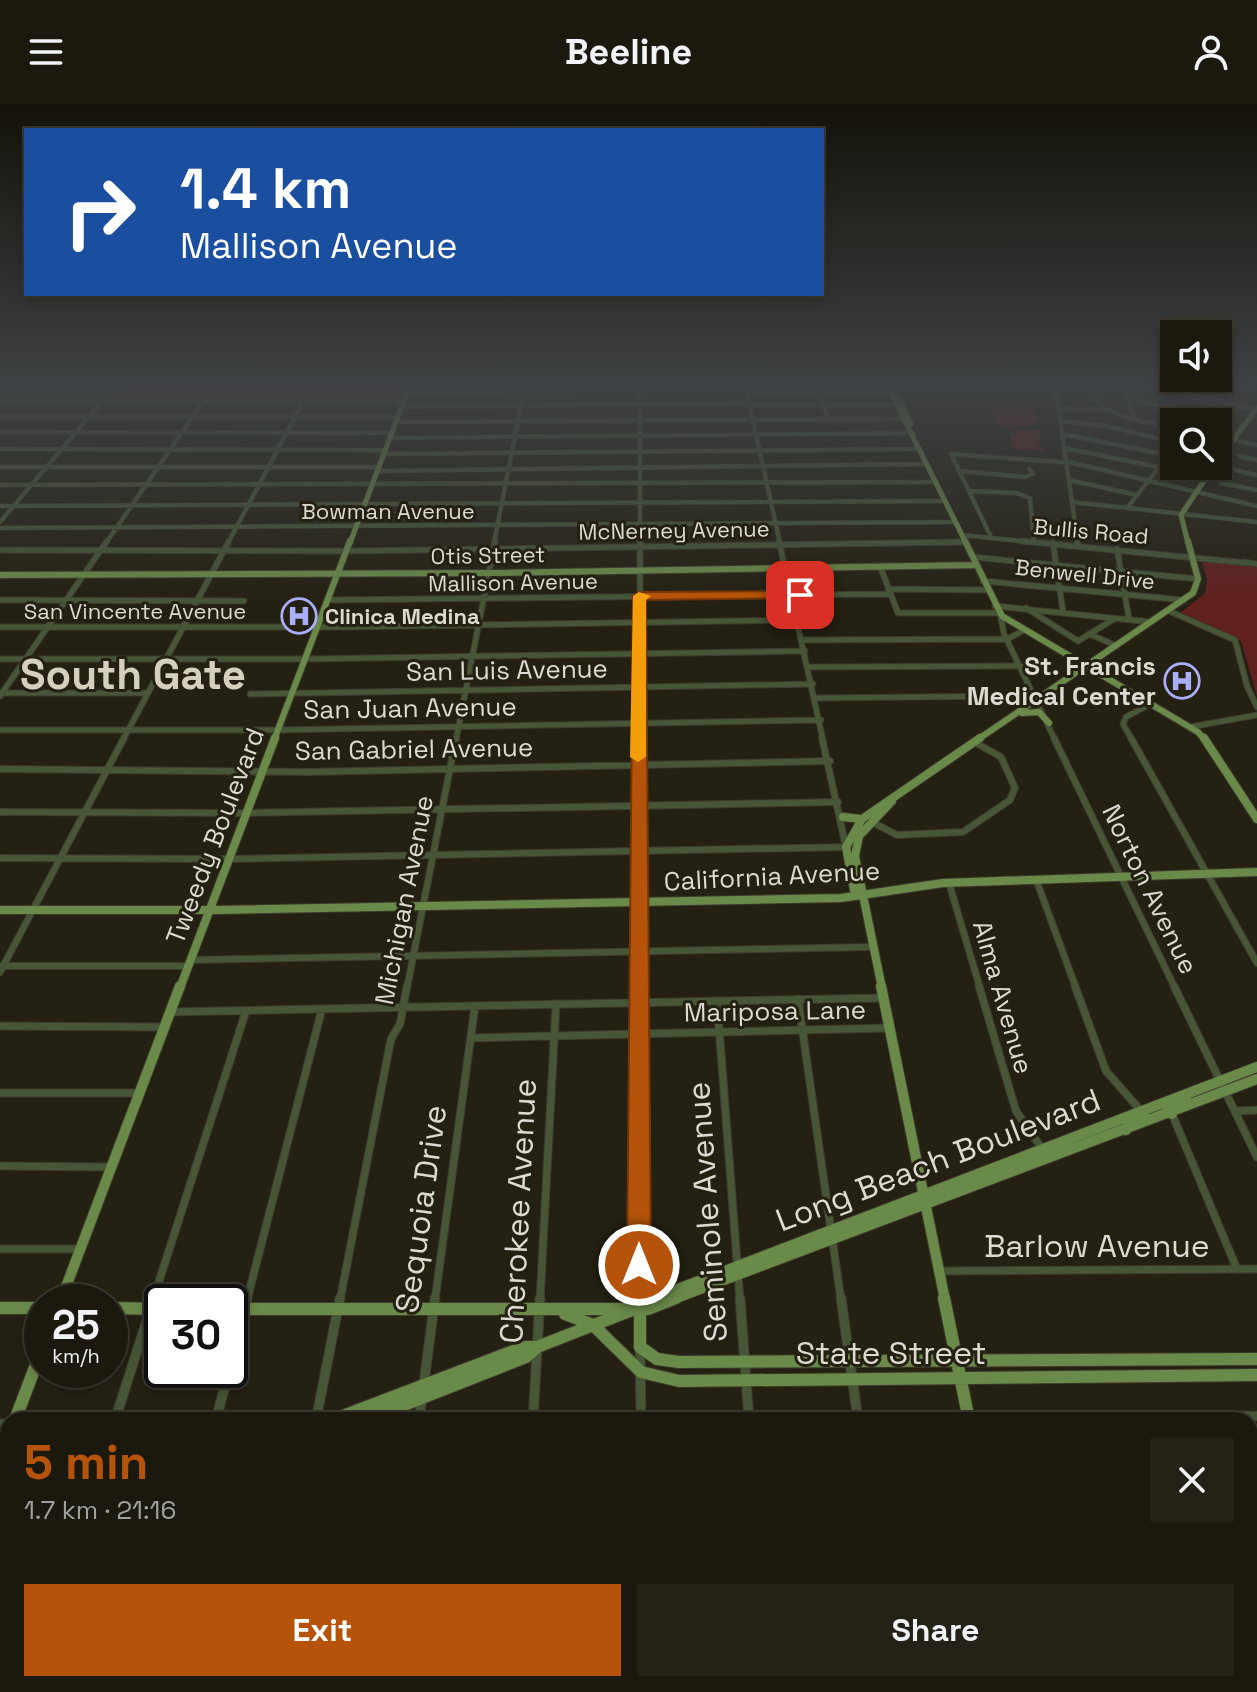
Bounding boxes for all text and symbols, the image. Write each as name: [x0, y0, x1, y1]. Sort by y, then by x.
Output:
text: Beeline: [565, 29, 692, 75]
icon: menu: [24, 30, 68, 74]
icon: person: [1189, 30, 1233, 74]
text: 1.4 km: [180, 153, 351, 224]
icon: right: [48, 160, 152, 264]
text: Mallison Avenue: [180, 223, 458, 269]
map controls: [1160, 320, 1232, 480]
button: sound: [1160, 320, 1232, 392]
button: search: [1160, 408, 1232, 480]
street label: Bowman Avenue: [301, 497, 475, 525]
street label: Bullis Road: [1032, 512, 1150, 550]
street label: McNerney Avenue: [578, 514, 770, 546]
street label: Otis Street: [430, 540, 546, 570]
street label: Benwell Drive: [1014, 553, 1156, 595]
pin: [766, 561, 834, 629]
street label: Mallison Avenue: [428, 567, 598, 597]
icon: arrive: [778, 573, 822, 617]
street label: San Vincente Avenue: [24, 597, 246, 625]
hospital icon: Clinica Medina: [280, 597, 318, 635]
place label: Clinica Medina: [325, 602, 480, 630]
district label: South Gate: [20, 648, 246, 701]
place label: St. Francis Medical Center: [967, 649, 1156, 713]
street label: San Luis Avenue: [406, 651, 608, 689]
hospital icon: St. Francis Medical Center: [1163, 662, 1201, 700]
street label: San Juan Avenue: [303, 689, 517, 727]
street label: Tweedy Boulevard: [158, 723, 272, 949]
street label: San Gabriel Avenue: [294, 730, 534, 768]
street label: Michigan Avenue: [367, 792, 441, 1008]
street label: Norton Avenue: [1094, 799, 1206, 979]
street label: California Avenue: [663, 853, 881, 899]
street label: Alma Avenue: [965, 916, 1041, 1078]
street label: Mariposa Lane: [684, 992, 866, 1030]
street label: Cherokee Avenue: [491, 1077, 545, 1345]
street label: Seminole Avenue: [678, 1080, 736, 1344]
street label: Long Beach Boulevard: [770, 1080, 1106, 1240]
street label: Sequoia Drive: [387, 1102, 455, 1316]
position arrow: [597, 1223, 681, 1307]
street label: Barlow Avenue: [984, 1226, 1210, 1266]
speed limit sign: 30: [144, 1284, 248, 1388]
text: 25: [52, 1300, 100, 1351]
street label: State Street: [796, 1333, 986, 1373]
text: km/h: [52, 1343, 100, 1369]
text: 5 min: [24, 1432, 148, 1493]
button: close: [1150, 1438, 1234, 1522]
text: 1.7 km · 21:16: [24, 1493, 176, 1527]
button: Exit: [24, 1584, 621, 1676]
button: Share: [637, 1584, 1234, 1676]

